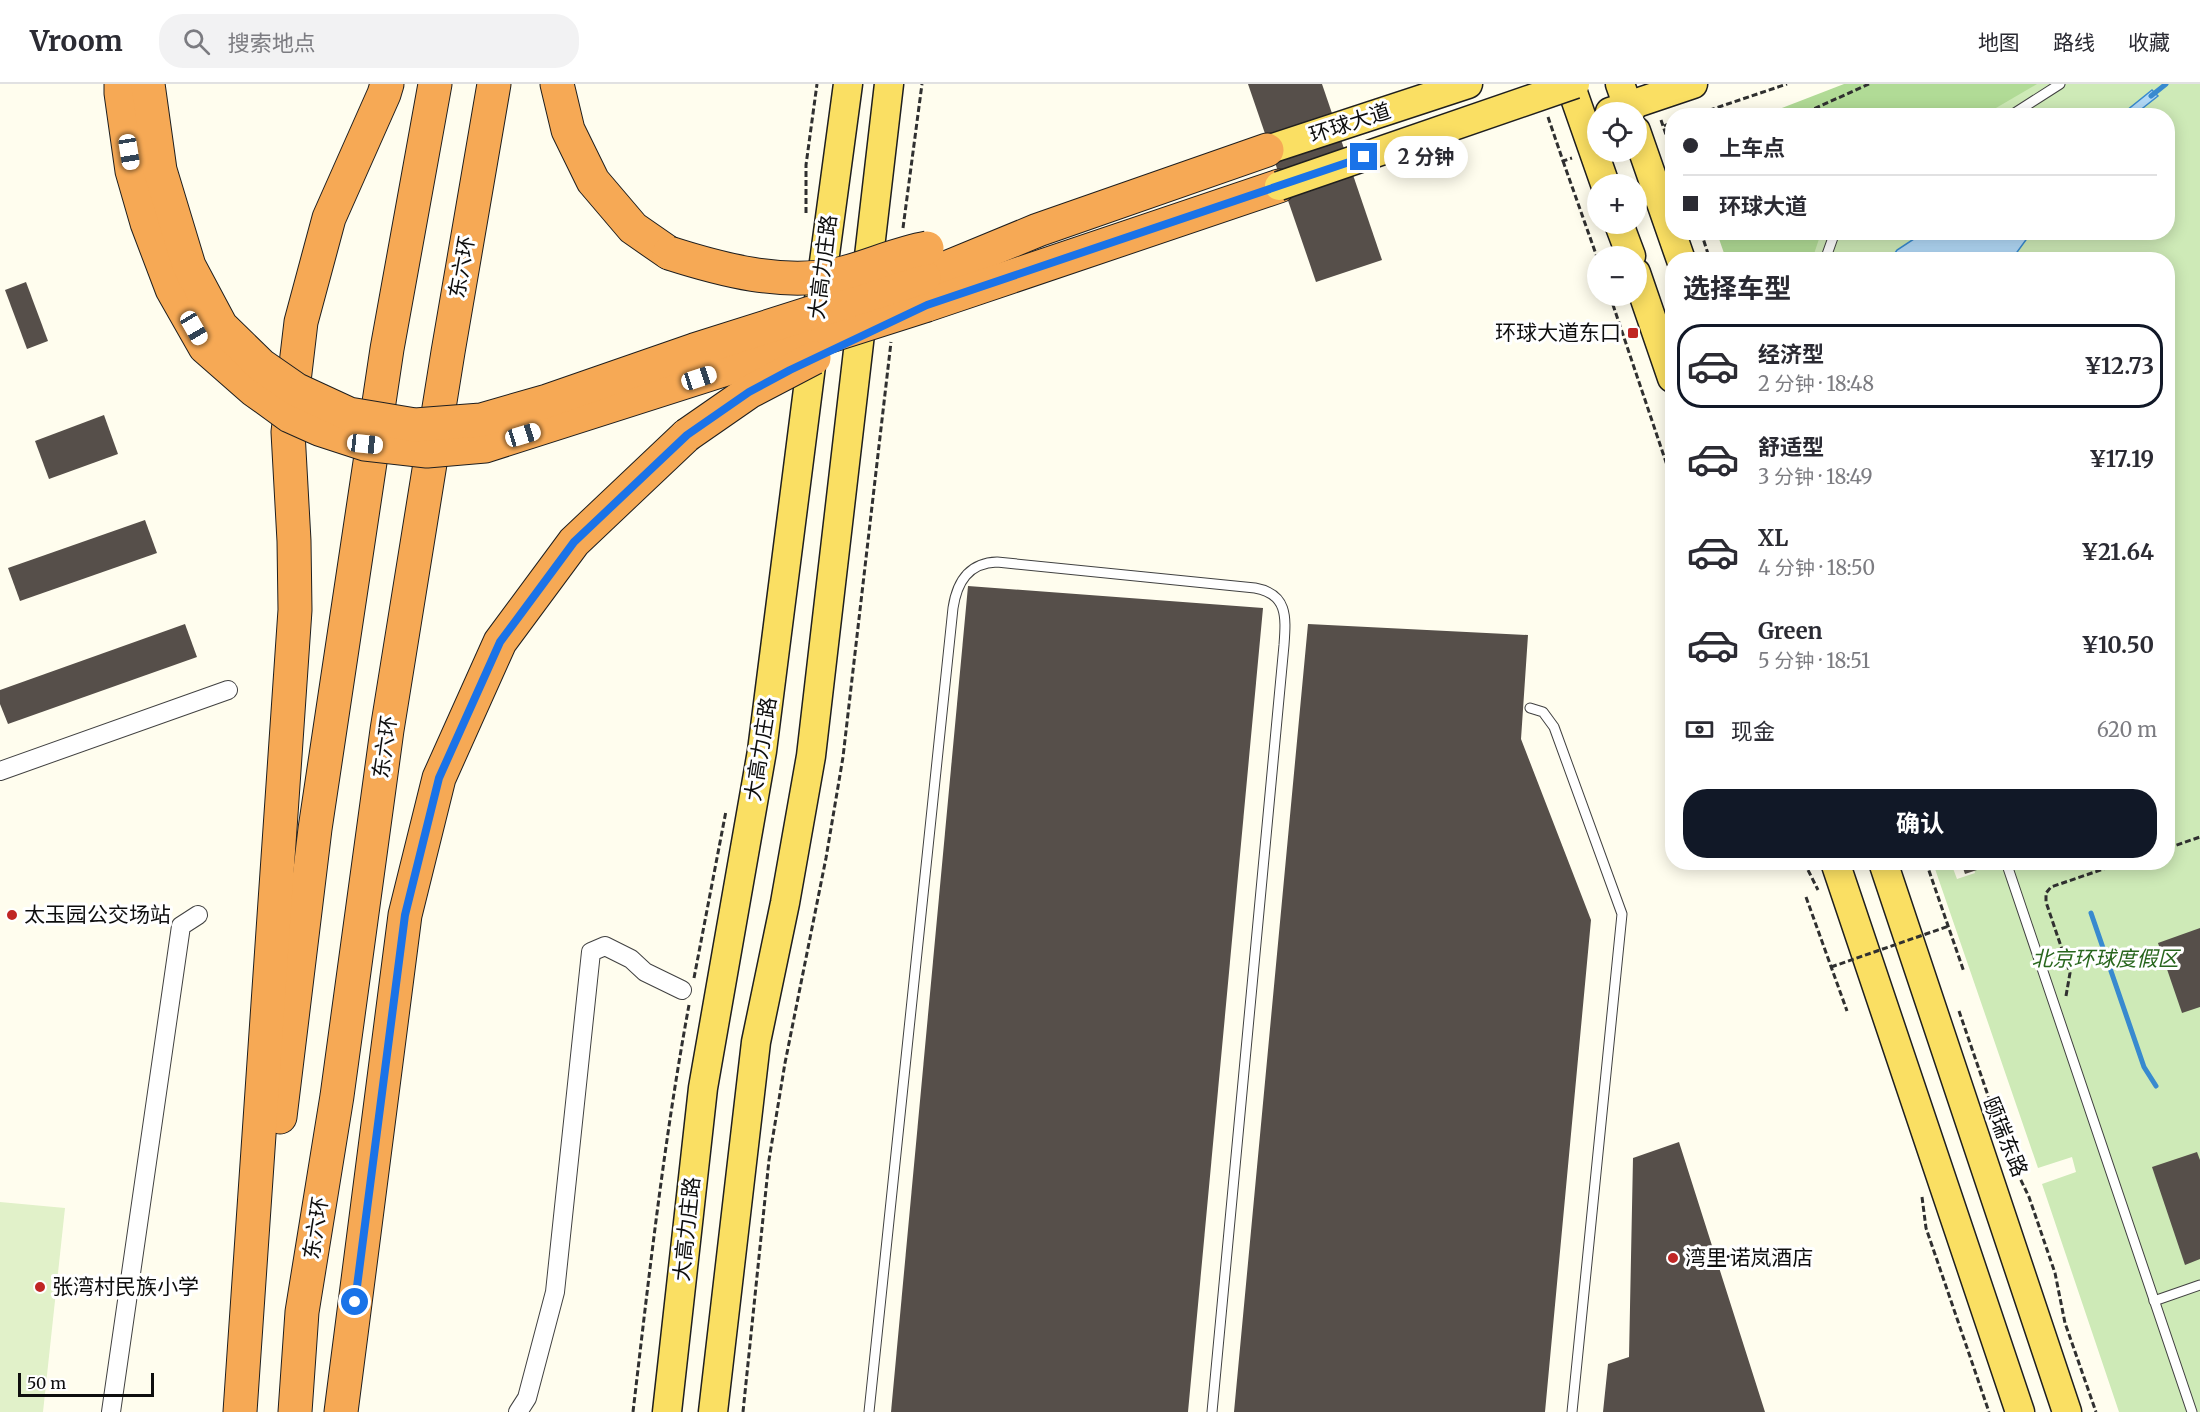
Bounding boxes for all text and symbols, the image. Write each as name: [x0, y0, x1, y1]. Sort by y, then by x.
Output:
search box: [159, 14, 579, 68]
text: Vroom: [30, 23, 123, 59]
icon: search: [180, 25, 213, 58]
text: 搜索地点: [228, 29, 316, 57]
text: 地图: [1978, 29, 2020, 56]
text: 路线: [2053, 29, 2095, 56]
text: 收藏: [2128, 29, 2170, 56]
street label: 环球大道: [1306, 97, 1394, 148]
map controls: [1587, 102, 1647, 306]
button: locate: [1587, 102, 1647, 162]
car: [117, 133, 141, 171]
text: 上车点: [1719, 134, 1785, 162]
callout: 2 分钟: [1385, 136, 1469, 178]
route end: [1350, 143, 1377, 170]
text: 2 分钟: [1398, 144, 1454, 169]
button: +: [1587, 174, 1647, 234]
text: 环球大道: [1719, 192, 1807, 220]
street label: 大高力庄路: [803, 213, 842, 321]
street label: 东六环: [443, 234, 480, 300]
button: −: [1587, 246, 1647, 306]
text: 选择车型: [1683, 271, 1791, 305]
car: [177, 308, 211, 348]
place label: 环球大道东口: [1495, 319, 1621, 346]
marker: 环球大道东口: [1626, 326, 1640, 340]
icon: car: [1686, 339, 1740, 393]
text: 经济型: [1758, 340, 1824, 368]
text: ¥12.73: [2084, 352, 2154, 380]
car: [679, 364, 719, 392]
text: 2 分钟 · 18:48: [1758, 371, 1874, 396]
car: [503, 421, 543, 449]
icon: car: [1686, 432, 1740, 486]
car: [346, 433, 384, 455]
text: 舒适型: [1758, 433, 1824, 461]
text: ¥17.19: [2089, 445, 2154, 473]
text: 3 分钟 · 18:49: [1758, 464, 1873, 489]
text: XL: [1758, 524, 1788, 552]
icon: car: [1686, 525, 1740, 579]
text: ¥21.64: [2081, 538, 2154, 566]
text: 4 分钟 · 18:50: [1758, 555, 1875, 580]
text: Green: [1758, 617, 1822, 645]
icon: car: [1686, 618, 1740, 672]
text: ¥10.50: [2081, 631, 2154, 659]
text: 5 分钟 · 18:51: [1758, 648, 1870, 673]
street label: 大高力庄路: [739, 695, 782, 803]
icon: cash: [1683, 713, 1716, 746]
street label: 东六环: [367, 714, 402, 780]
text: 现金: [1731, 717, 1775, 745]
text: 620 m: [2097, 717, 2157, 742]
button: 确认: [1683, 789, 2157, 858]
place label: 太玉园公交场站: [24, 901, 171, 928]
marker: 太玉园公交场站: [5, 908, 19, 922]
park label: 北京环球度假区: [2032, 945, 2181, 972]
street label: 颐瑞东路: [1977, 1093, 2034, 1181]
street label: 大高力庄路: [668, 1175, 705, 1283]
street label: 东六环: [297, 1195, 334, 1261]
place label: 湾里·诺岚酒店: [1685, 1244, 1813, 1271]
marker: 湾里·诺岚酒店: [1666, 1251, 1680, 1265]
place label: 张湾村民族小学: [52, 1273, 199, 1300]
marker: 张湾村民族小学: [33, 1280, 47, 1294]
route start: [341, 1288, 368, 1315]
scale bar: [18, 1370, 154, 1398]
text: 50 m: [27, 1373, 66, 1393]

